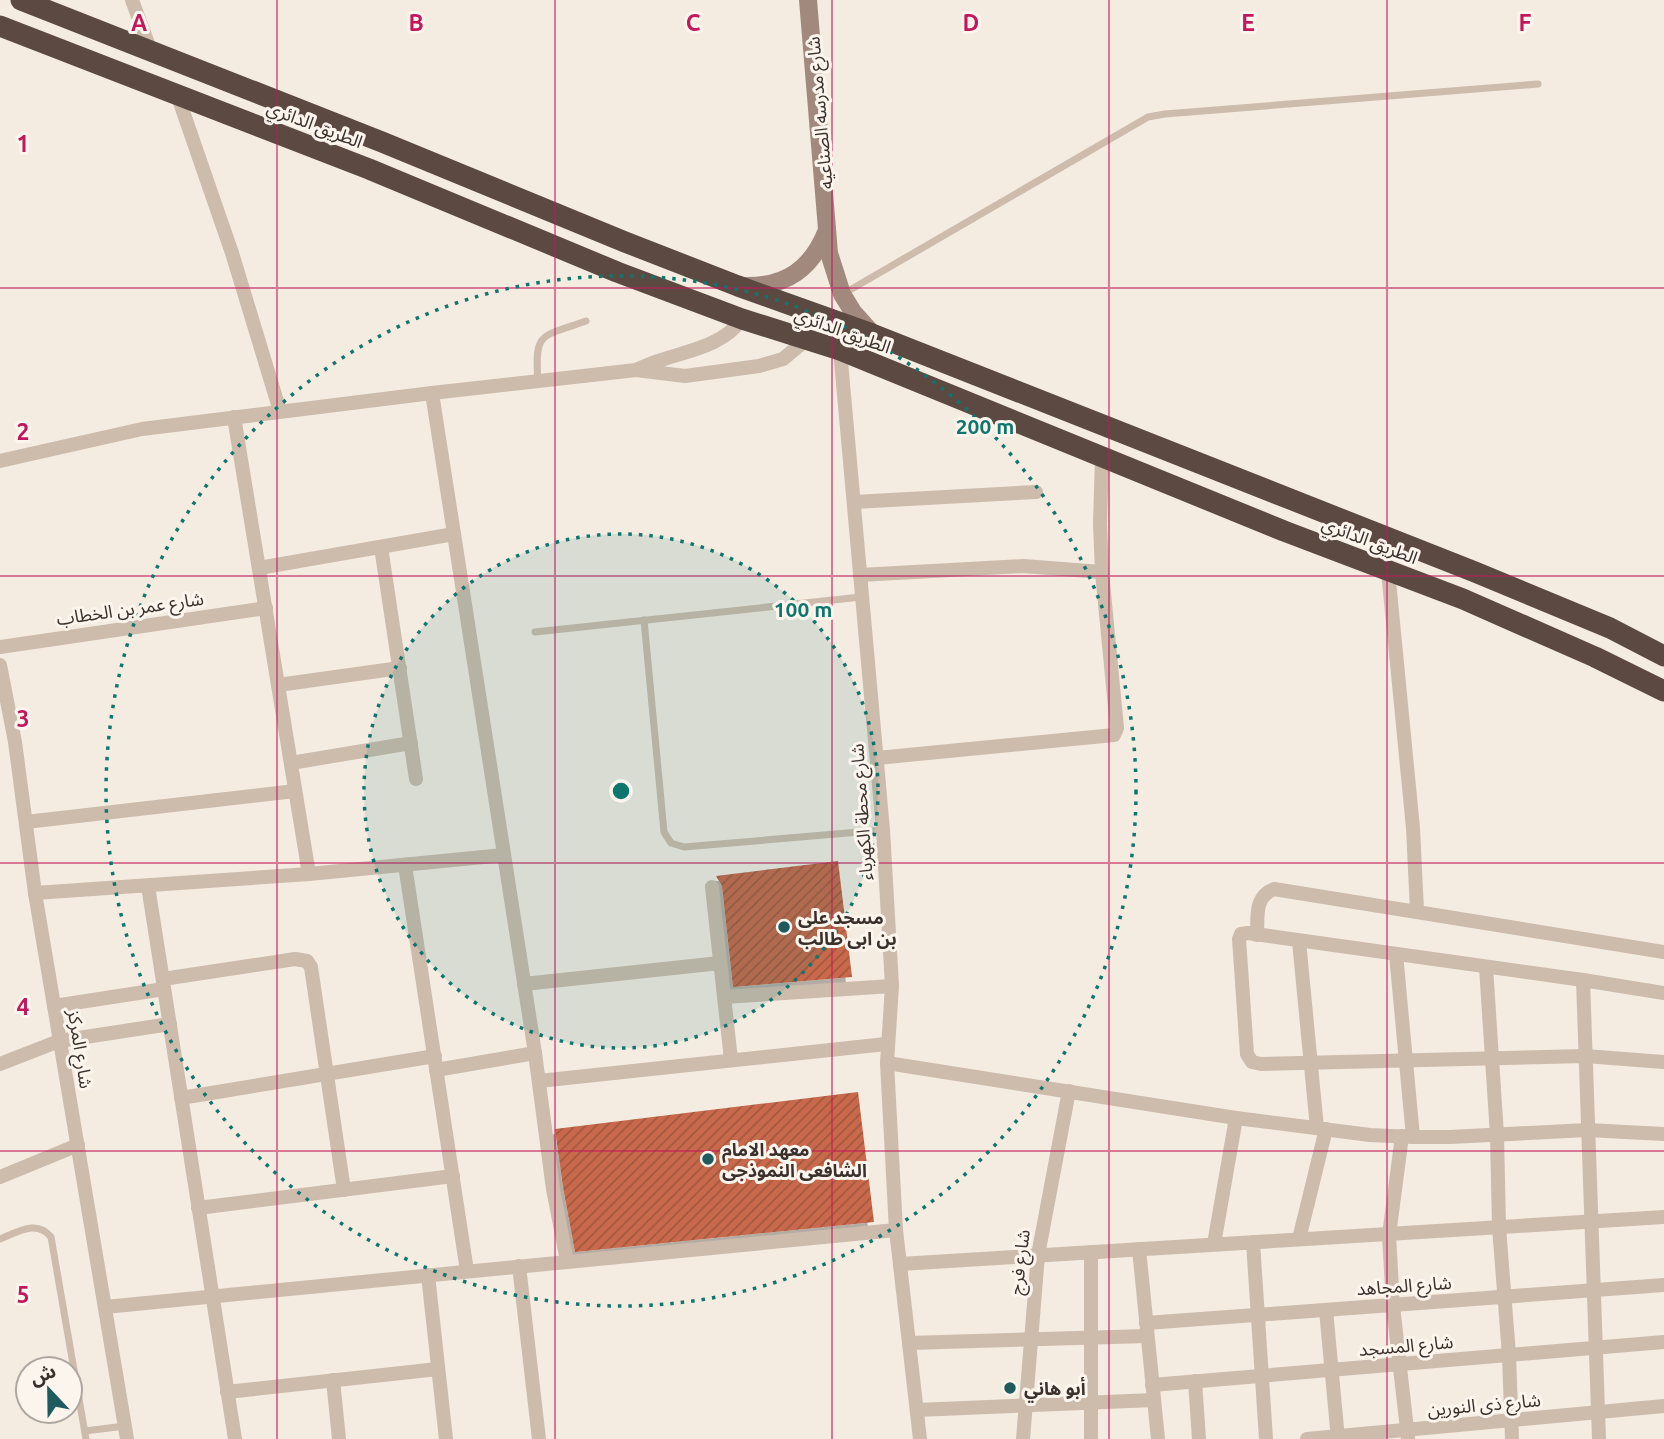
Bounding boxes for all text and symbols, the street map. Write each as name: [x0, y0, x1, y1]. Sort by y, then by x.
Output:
text: A: [131, 10, 147, 35]
text: B: [408, 10, 424, 35]
text: C: [686, 10, 701, 35]
text: D: [963, 10, 979, 35]
text: E: [1241, 10, 1255, 35]
text: F: [1519, 10, 1532, 35]
street label: شارع مدرسه الصناعيه: [802, 35, 841, 190]
street label: الطريق الدائري: [263, 97, 366, 155]
text: 1: [17, 131, 29, 156]
street label: الطريق الدائري: [791, 303, 894, 361]
text: 200 m: [956, 414, 1014, 438]
text: 2: [17, 419, 29, 444]
street label: الطريق الدائري: [1318, 513, 1421, 571]
street label: شارع عمر بن الخطاب: [55, 588, 206, 633]
text: 100 m: [774, 597, 832, 621]
text: 3: [17, 706, 29, 731]
street label: شارع محطة الكهرباء: [846, 743, 881, 881]
centre of rings: [609, 779, 633, 803]
place label: مسجد على بن ابى طالب: [798, 907, 897, 949]
marker: مسجد على بن ابى طالب: [776, 919, 792, 935]
text: 4: [17, 994, 30, 1019]
street label: شارع المركز: [60, 1007, 97, 1091]
place label: معهد الامام الشافعى النموذجى: [722, 1139, 867, 1181]
marker: معهد الامام الشافعى النموذجى: [700, 1151, 716, 1167]
street label: شارع فرج: [1005, 1228, 1038, 1297]
street label: شارع المجاهد: [1356, 1272, 1453, 1303]
text: 5: [17, 1282, 29, 1307]
street label: شارع المسجد: [1358, 1331, 1455, 1364]
north arrow: [14, 1355, 84, 1425]
text: ش: [26, 1359, 59, 1389]
place label: أبو هاني: [1024, 1376, 1086, 1403]
marker: أبو هاني: [1002, 1380, 1018, 1396]
street label: شارع ذى النورين: [1426, 1389, 1542, 1424]

